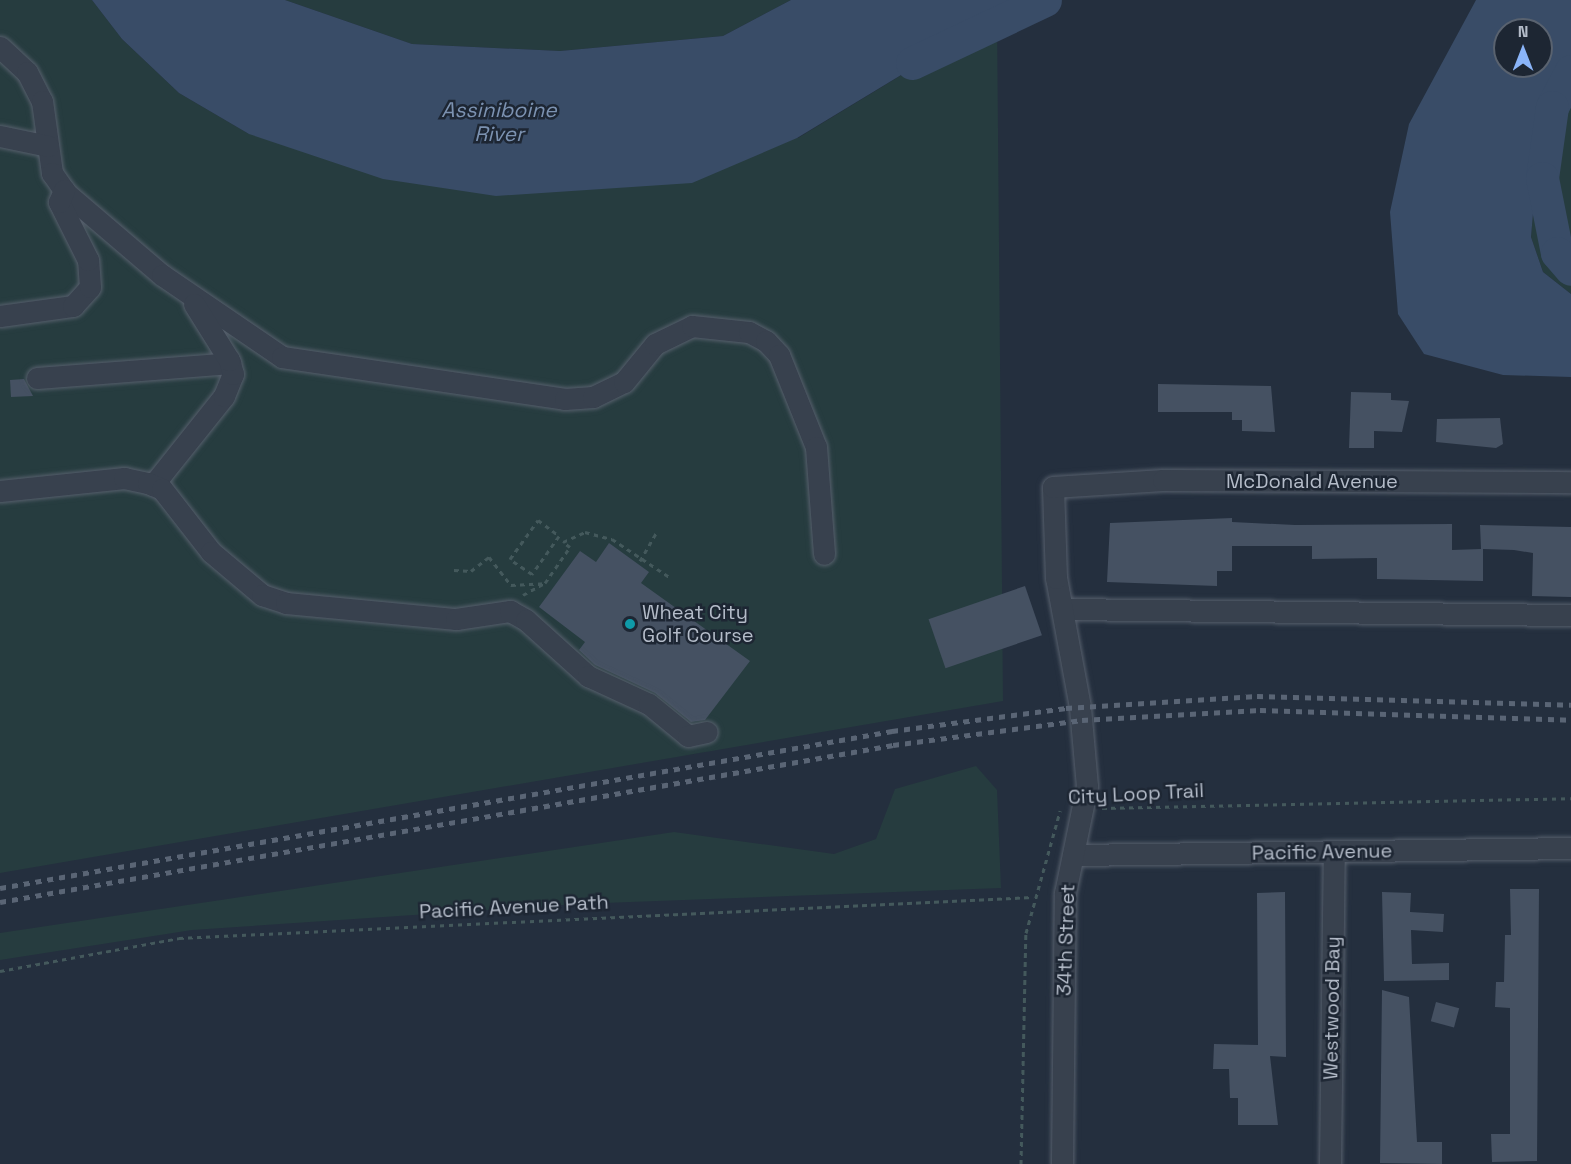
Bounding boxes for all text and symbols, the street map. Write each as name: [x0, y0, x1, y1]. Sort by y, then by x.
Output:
north arrow: [1493, 18, 1553, 78]
text: N: [1518, 21, 1528, 42]
water label: Assiniboine River: [441, 97, 557, 147]
street label: McDonald Avenue: [1226, 469, 1398, 493]
place label: Wheat City Golf Course: [642, 600, 754, 647]
marker: Wheat City Golf Course: [623, 617, 637, 631]
street label: City Loop Trail: [1067, 778, 1205, 810]
street label: Pacific Avenue: [1251, 839, 1393, 865]
street label: 34th Street: [1052, 883, 1080, 997]
street label: Pacific Avenue Path: [418, 890, 610, 924]
street label: Westwood Bay: [1319, 936, 1345, 1080]

